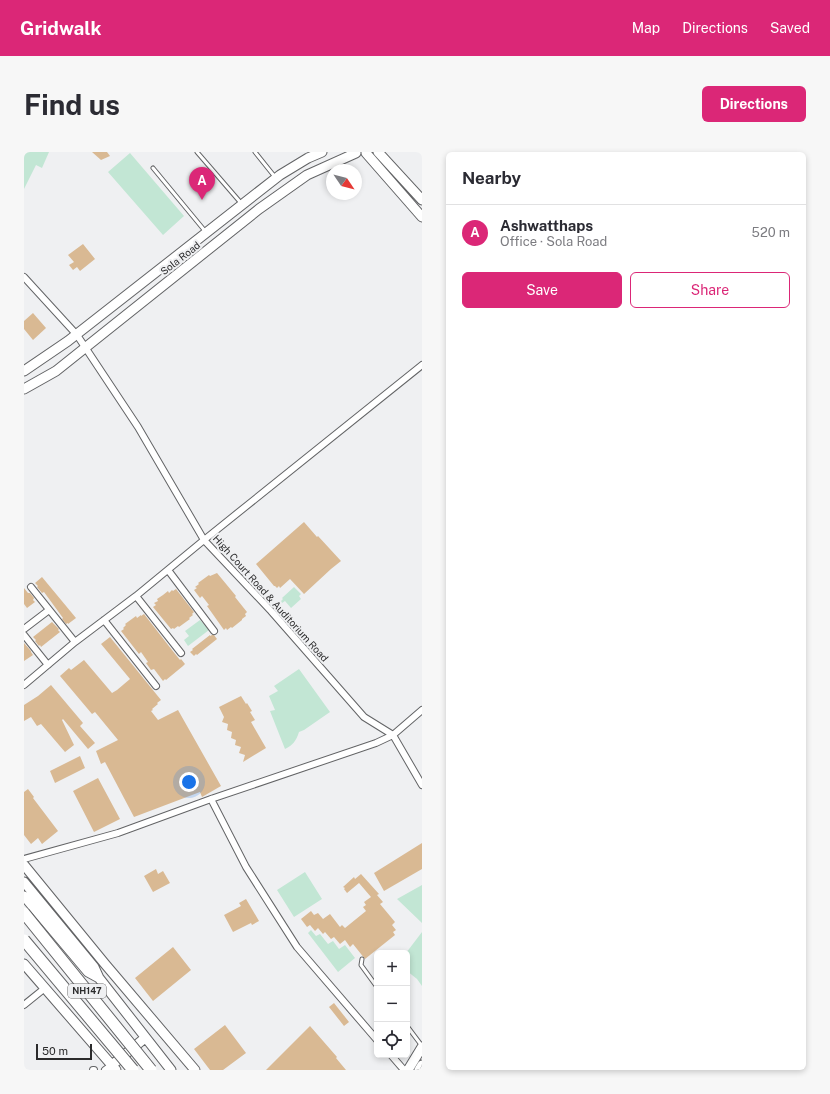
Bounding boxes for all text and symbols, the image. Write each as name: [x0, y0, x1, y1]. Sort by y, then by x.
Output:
text: Gridwalk: [20, 17, 101, 39]
text: Map: [632, 20, 660, 36]
text: Directions: [682, 20, 748, 36]
text: Saved: [770, 20, 810, 36]
button: Directions: [702, 86, 806, 122]
text: Find us: [24, 88, 120, 121]
north arrow: [326, 164, 362, 200]
pin: A: [189, 167, 215, 200]
text: Nearby: [462, 168, 521, 188]
text: Ashwatthaps: [500, 217, 593, 234]
text: A: [470, 225, 480, 240]
text: 520 m: [752, 225, 790, 240]
text: Office · Sola Road: [500, 234, 607, 249]
street label: Sola Road: [158, 239, 202, 277]
button: Save: [462, 272, 622, 308]
button: Share: [630, 272, 790, 308]
street label: High Court Road & Auditorium Road: [211, 532, 331, 664]
your location: [179, 772, 199, 792]
map controls: [374, 950, 410, 1058]
button: +: [374, 950, 410, 986]
road number: NH147: [68, 984, 106, 998]
button: −: [374, 986, 410, 1022]
button: locate: [374, 1022, 410, 1058]
scale bar: [36, 1042, 92, 1061]
text: 50 m: [42, 1045, 68, 1057]

